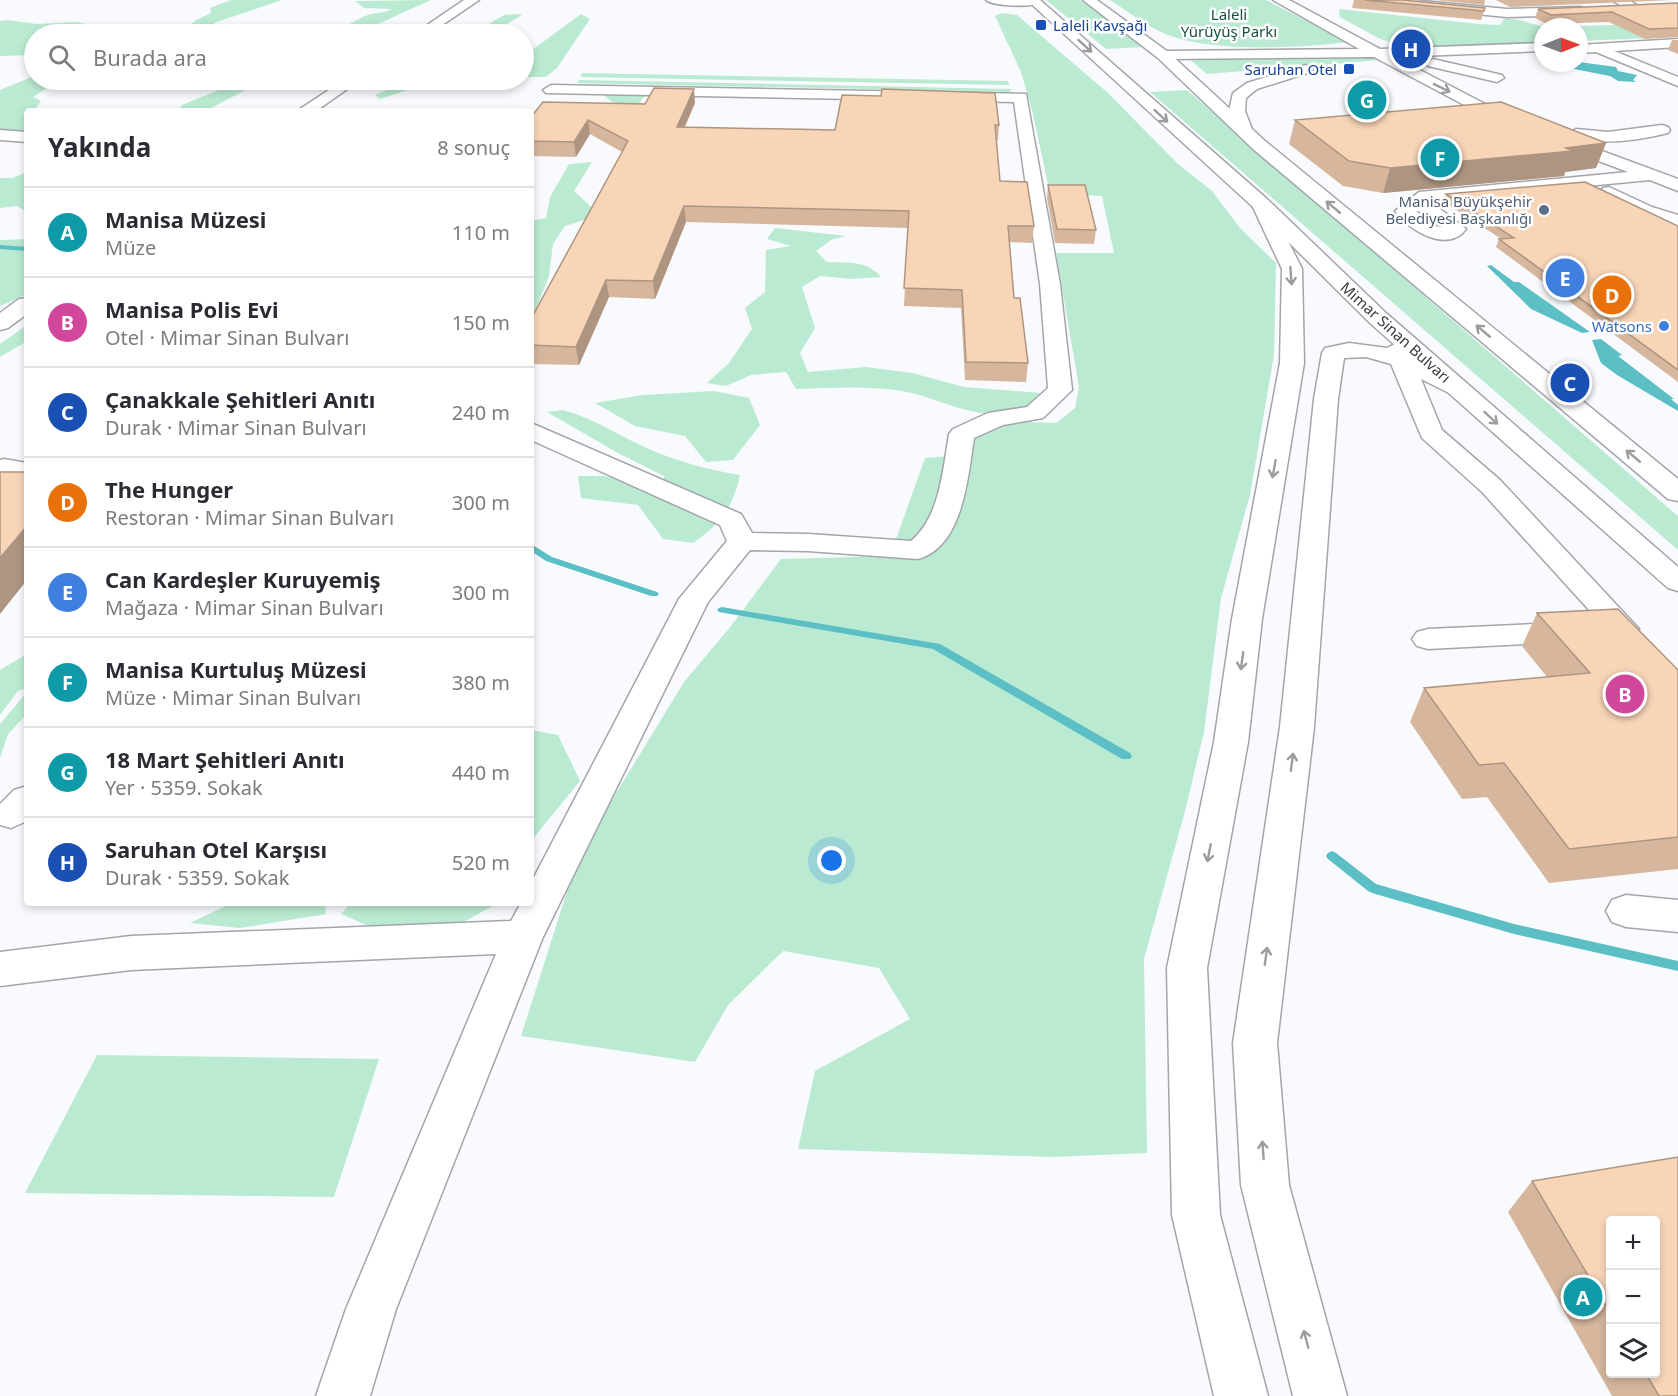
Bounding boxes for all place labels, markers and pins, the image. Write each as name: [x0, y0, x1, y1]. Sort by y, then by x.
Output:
place label: Laleli Kavşağı: [1053, 15, 1147, 35]
marker: Laleli Kavşağı: [1034, 18, 1048, 32]
pin: H: [1392, 26, 1430, 72]
place label: Saruhan Otel: [1245, 59, 1337, 79]
marker: Saruhan Otel: [1342, 62, 1356, 76]
pin: G: [1348, 78, 1386, 122]
pin: F: [1420, 136, 1460, 180]
place label: Manisa Büyükşehir Belediyesi Başkanlığı: [1385, 191, 1532, 228]
marker: Manisa Büyükşehir Belediyesi Başkanlığı: [1537, 203, 1551, 217]
pin: E: [1546, 256, 1584, 300]
pin: D: [1592, 272, 1632, 318]
place label: Watsons: [1592, 316, 1652, 336]
marker: Watsons: [1657, 319, 1671, 333]
pin: C: [1550, 360, 1590, 406]
pin: B: [1606, 672, 1644, 716]
pin: A: [1564, 1274, 1602, 1320]

